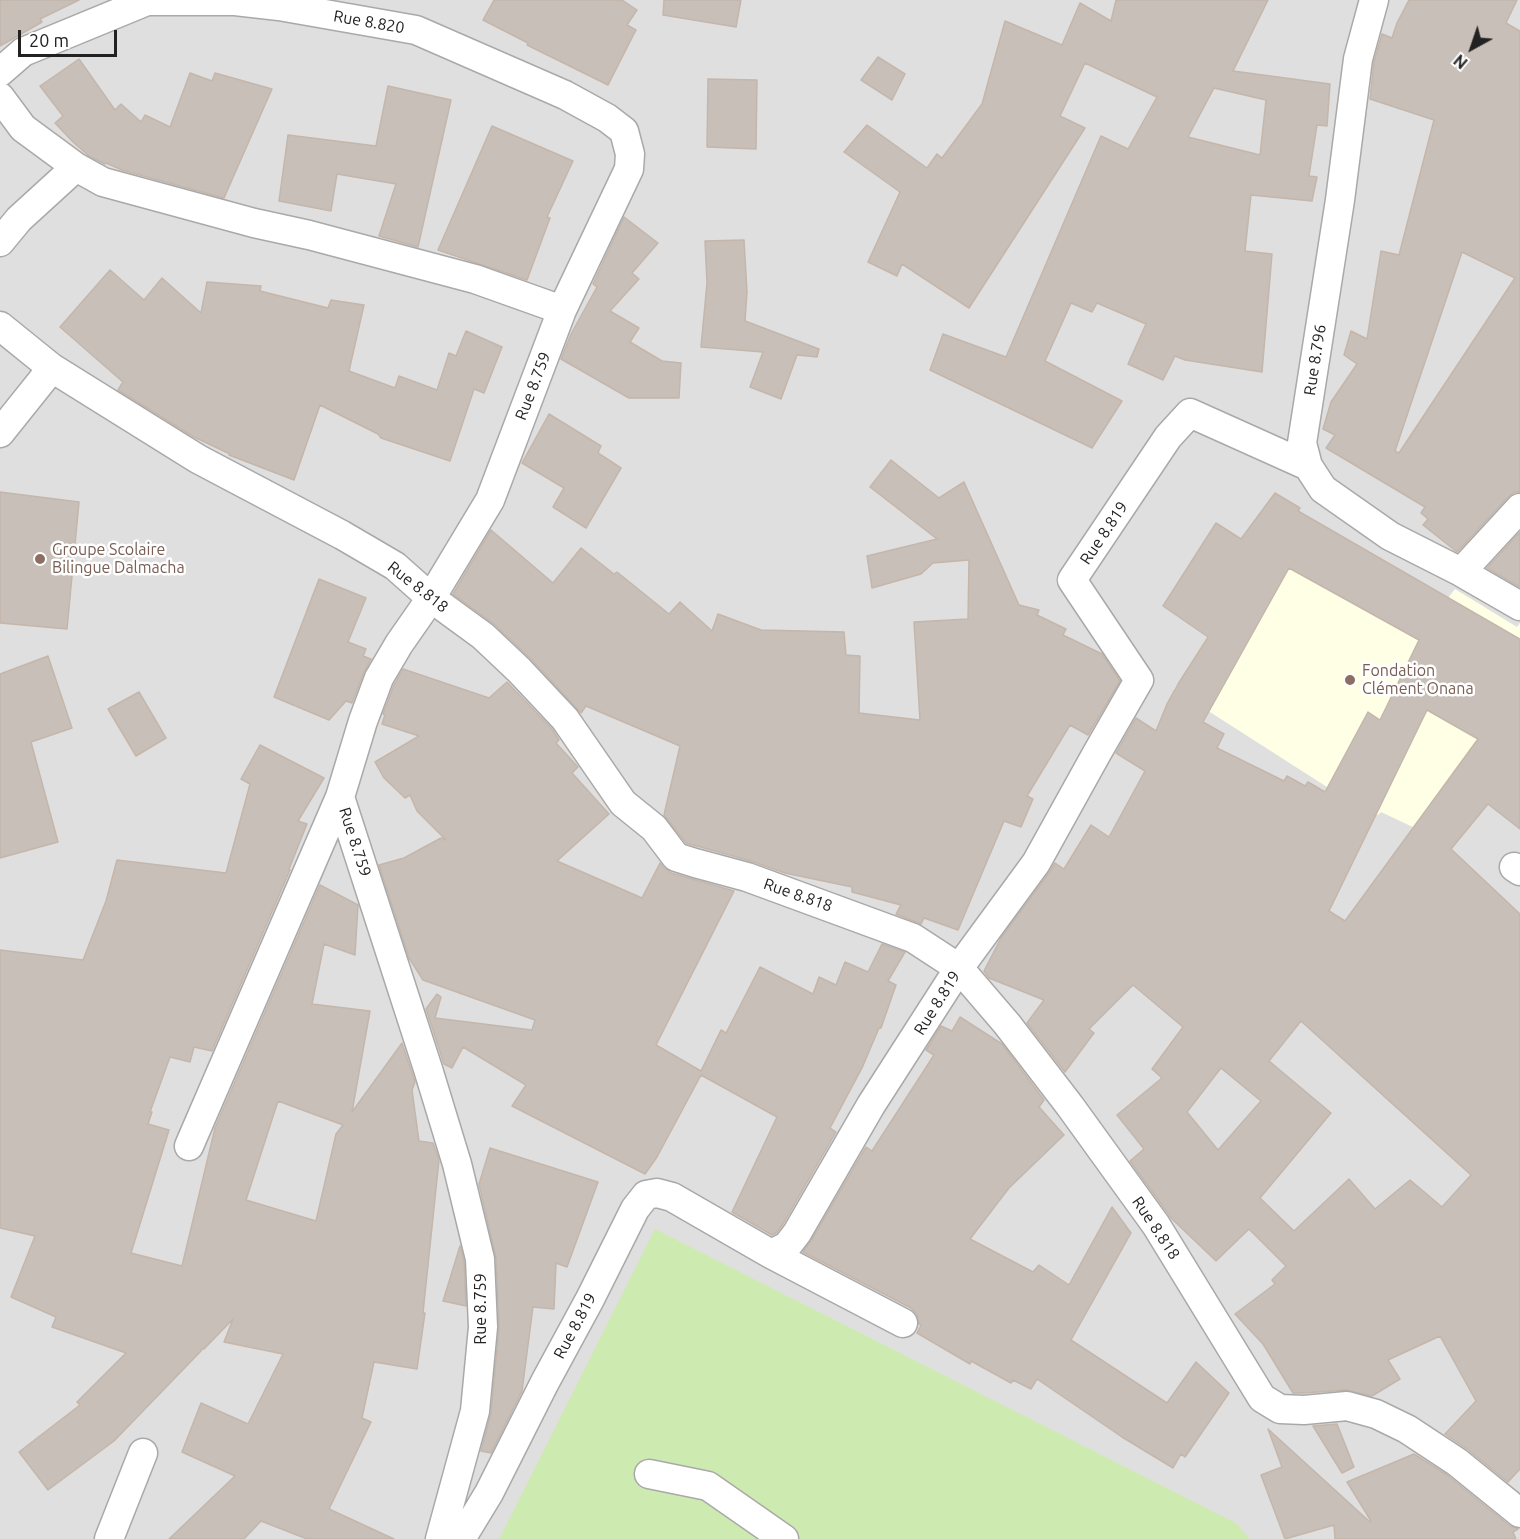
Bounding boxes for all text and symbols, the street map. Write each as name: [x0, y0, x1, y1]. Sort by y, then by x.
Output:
street label: Rue 8.820: [332, 6, 406, 38]
scale bar: [21, 18, 120, 56]
north arrow: [1442, 18, 1502, 78]
text: 20 m: [29, 30, 69, 50]
text: N: [1450, 51, 1471, 73]
street label: Rue 8.796: [1300, 323, 1330, 397]
street label: Rue 8.759: [511, 349, 555, 423]
street label: Rue 8.819: [1076, 498, 1132, 568]
place label: Groupe Scolaire Bilingue Dalmacha: [52, 540, 185, 578]
marker: Groupe Scolaire Bilingue Dalmacha: [33, 552, 47, 566]
street label: Rue 8.818: [384, 557, 452, 617]
place label: Fondation Clément Onana: [1362, 661, 1474, 699]
marker: Fondation Clément Onana: [1343, 673, 1357, 687]
street label: Rue 8.759: [335, 805, 375, 879]
street label: Rue 8.818: [761, 874, 835, 916]
street label: Rue 8.819: [910, 968, 964, 1038]
street label: Rue 8.818: [1128, 1193, 1184, 1263]
street label: Rue 8.759: [471, 1273, 491, 1345]
street label: Rue 8.819: [550, 1290, 600, 1362]

